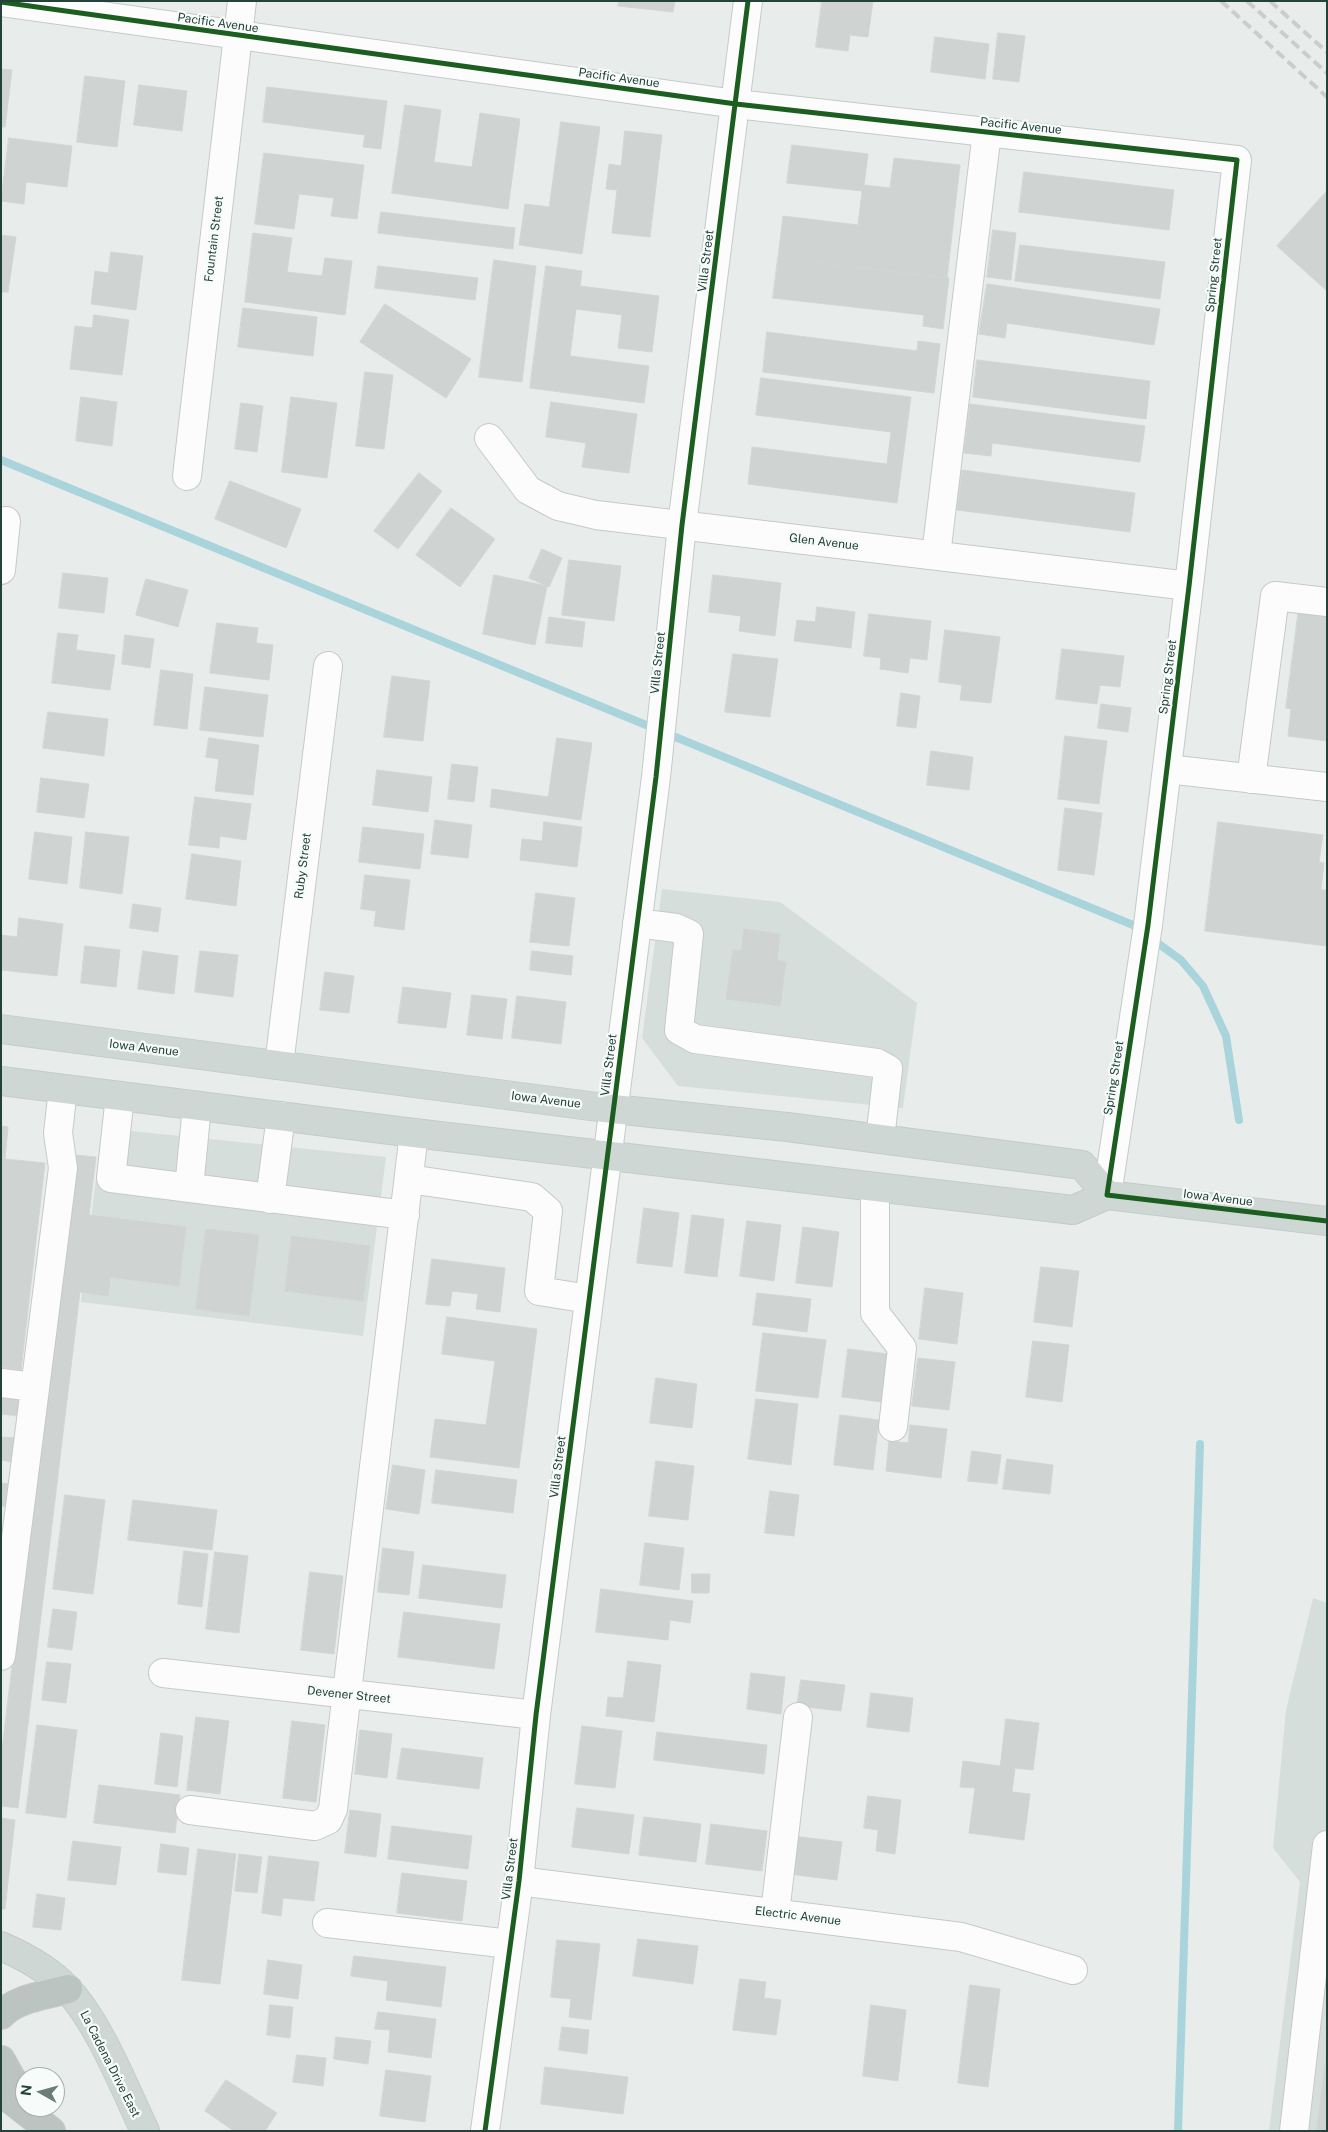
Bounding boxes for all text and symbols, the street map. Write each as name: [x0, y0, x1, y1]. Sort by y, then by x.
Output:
street label: Pacific Avenue: [176, 10, 260, 36]
street label: Pacific Avenue: [577, 65, 661, 91]
street label: Pacific Avenue: [979, 115, 1063, 137]
street label: Fountain Street: [202, 195, 226, 283]
street label: Villa Street: [695, 229, 717, 293]
street label: Spring Street: [1203, 237, 1225, 313]
street label: Glen Avenue: [788, 531, 860, 553]
street label: Villa Street: [648, 631, 668, 695]
street label: Spring Street: [1156, 639, 1180, 715]
street label: Ruby Street: [292, 832, 314, 900]
street label: Villa Street: [598, 1033, 620, 1097]
street label: Iowa Avenue: [108, 1037, 180, 1059]
street label: Spring Street: [1101, 1040, 1127, 1116]
street label: Iowa Avenue: [510, 1089, 582, 1111]
street label: Iowa Avenue: [1182, 1187, 1254, 1209]
street label: Villa Street: [547, 1435, 569, 1499]
street label: Devener Street: [306, 1683, 392, 1707]
street label: Villa Street: [499, 1837, 521, 1901]
street label: Electric Avenue: [754, 1904, 842, 1928]
street label: La Cadena Drive East: [77, 2008, 143, 2120]
north arrow: [15, 2067, 65, 2117]
text: N: [17, 2084, 35, 2097]

